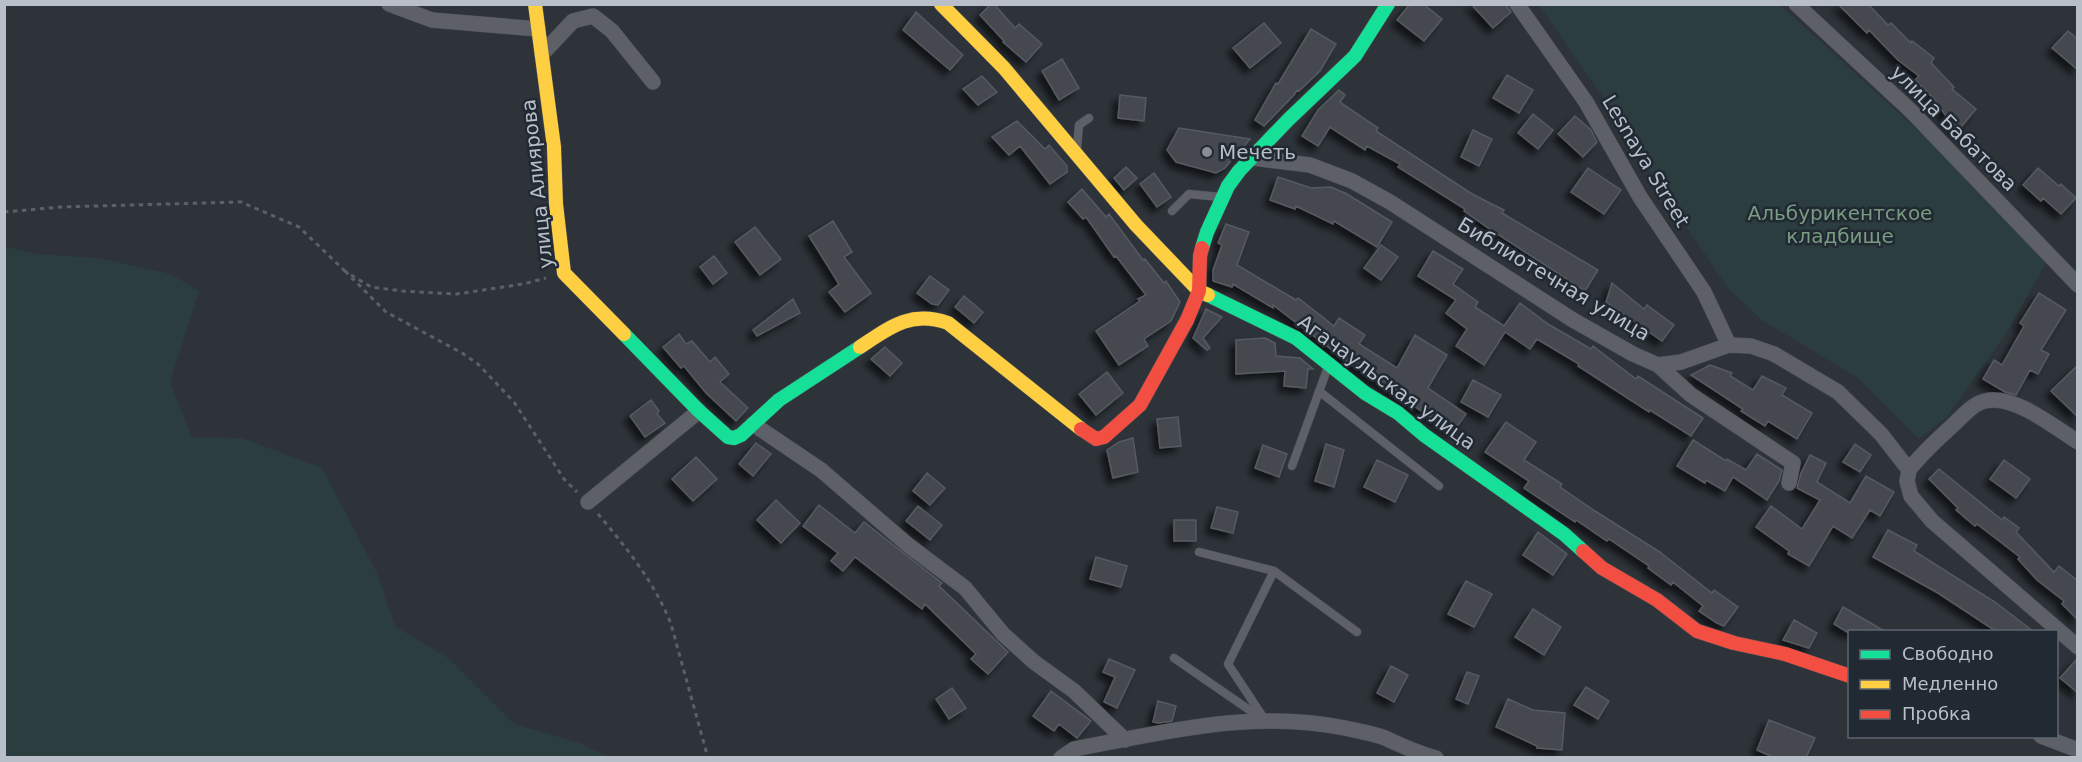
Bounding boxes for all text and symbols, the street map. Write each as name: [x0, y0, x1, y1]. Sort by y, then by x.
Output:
street label: улица Бабатова: [1886, 60, 2022, 196]
street label: Lesnaya Street: [1597, 91, 1695, 231]
street label: улица Алиярова: [516, 98, 558, 270]
place label: Мечеть: [1219, 140, 1296, 164]
marker: Мечеть: [1200, 145, 1214, 159]
park label: Альбурикентское кладбище: [1748, 201, 1932, 248]
street label: Библиотечная улица: [1454, 212, 1654, 346]
street label: Агачаульская улица: [1293, 309, 1481, 455]
legend: [1848, 630, 2058, 738]
text: Свободно: [1902, 643, 1994, 664]
text: Медленно: [1902, 673, 1998, 694]
text: Пробка: [1902, 703, 1971, 724]

